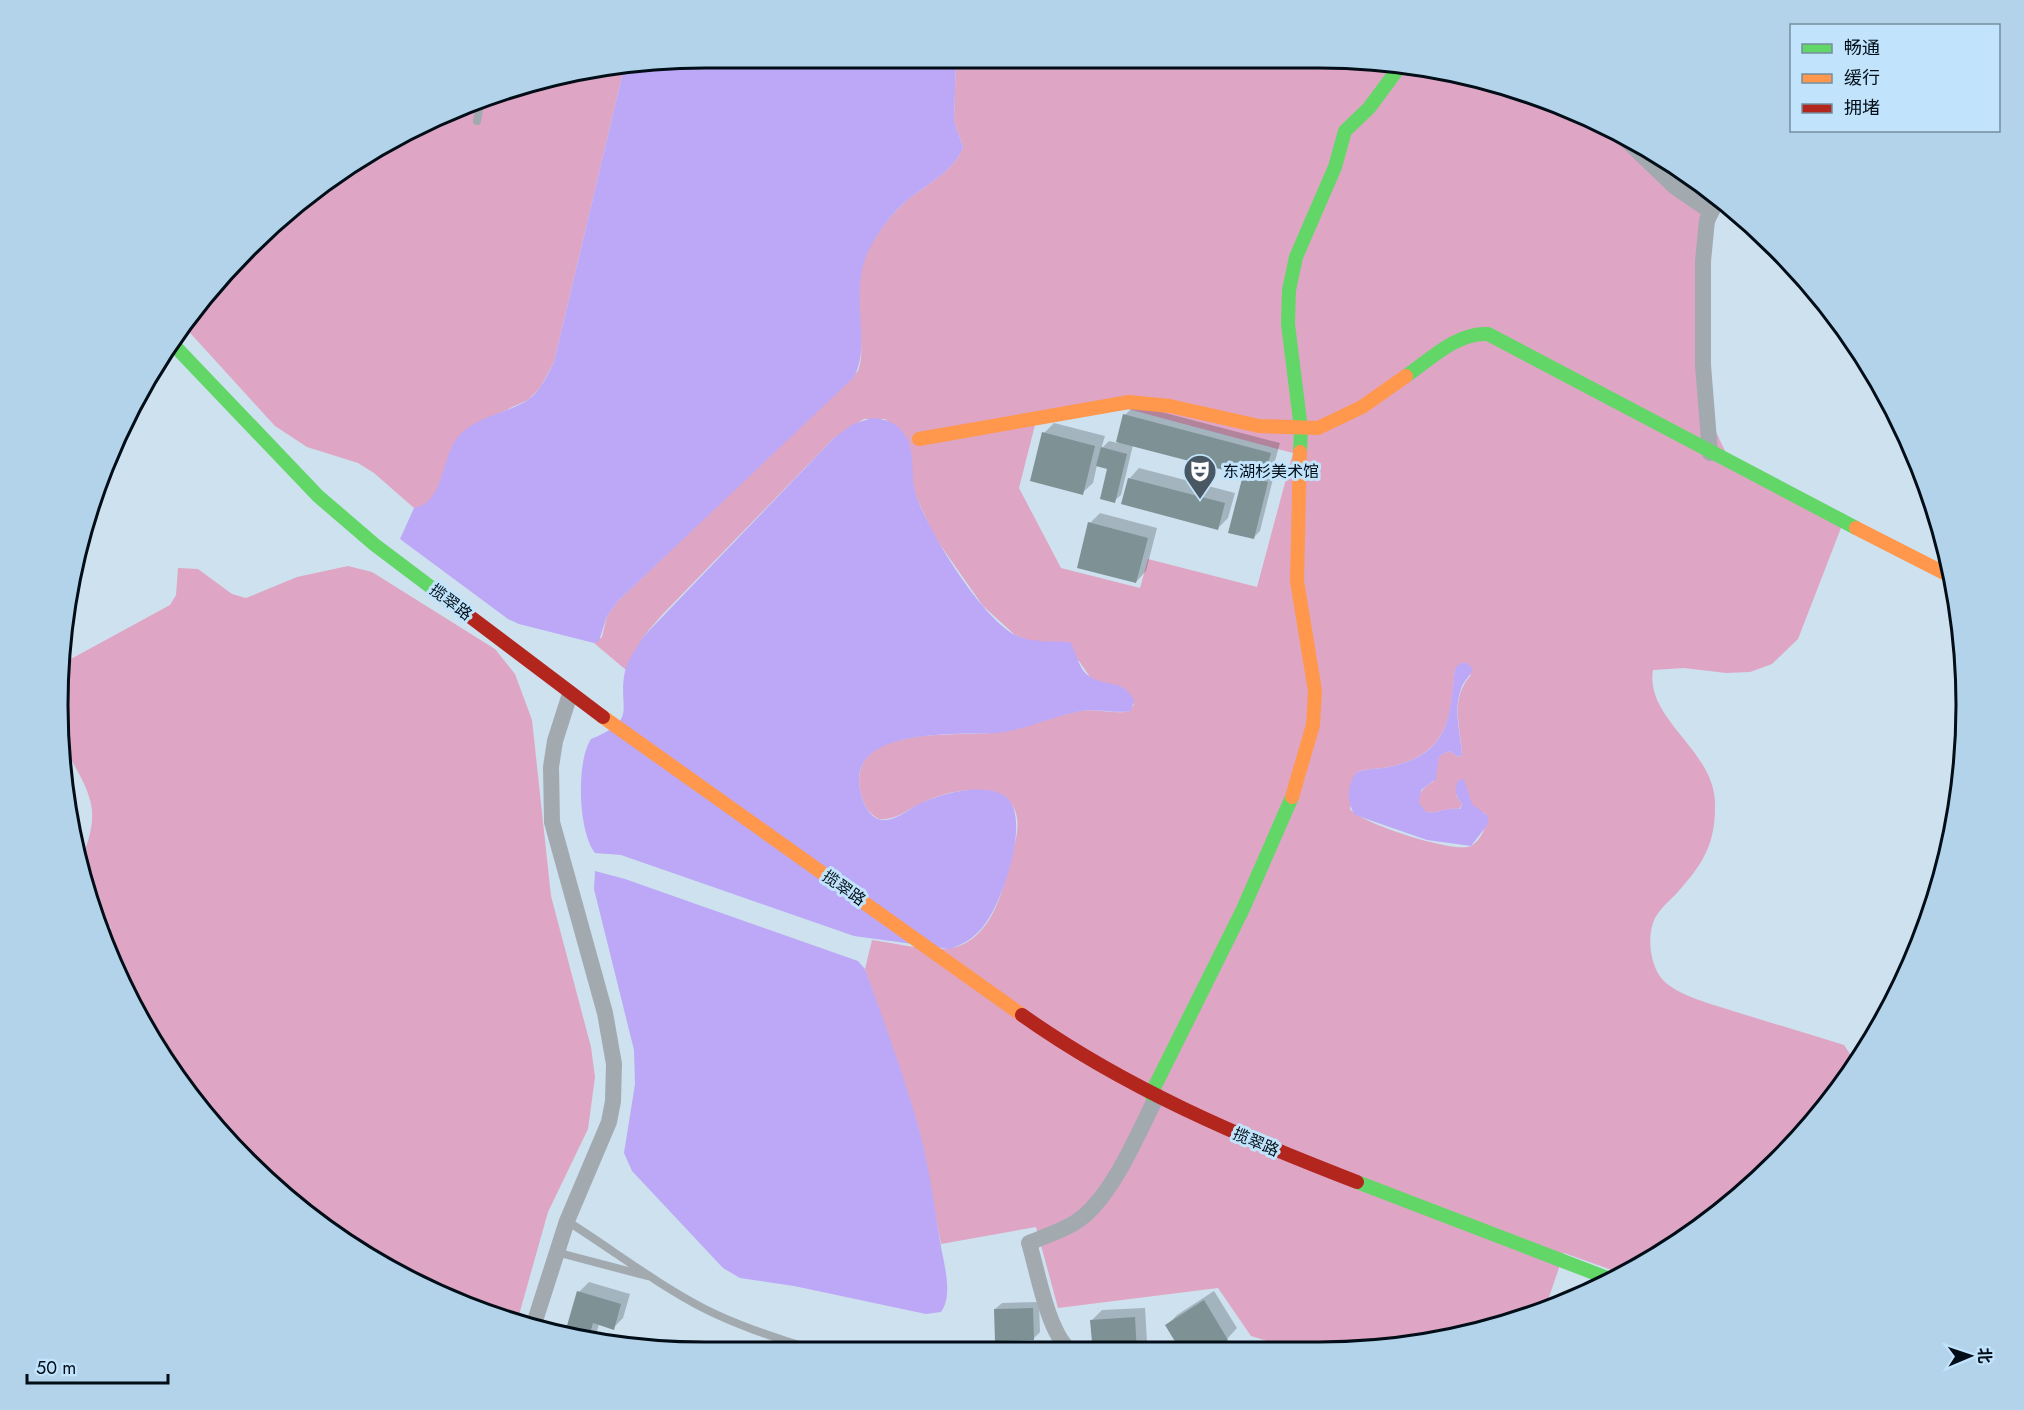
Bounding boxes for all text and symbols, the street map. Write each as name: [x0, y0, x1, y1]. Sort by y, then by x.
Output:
legend: [1790, 24, 2000, 132]
text: 畅通: [1844, 35, 1880, 61]
text: 缓行: [1844, 65, 1880, 91]
text: 拥堵: [1844, 95, 1880, 121]
theatre icon: 东湖杉美术馆: [1182, 453, 1218, 500]
place label: 东湖杉美术馆: [1223, 460, 1319, 483]
street label: 揽翠路: [425, 578, 477, 626]
street label: 揽翠路: [818, 865, 870, 911]
street label: 揽翠路: [1229, 1122, 1283, 1162]
north arrow: [1940, 1326, 2000, 1386]
scale bar: [27, 1347, 168, 1385]
text: 北: [1973, 1347, 1996, 1364]
text: 50 m: [36, 1355, 76, 1381]

